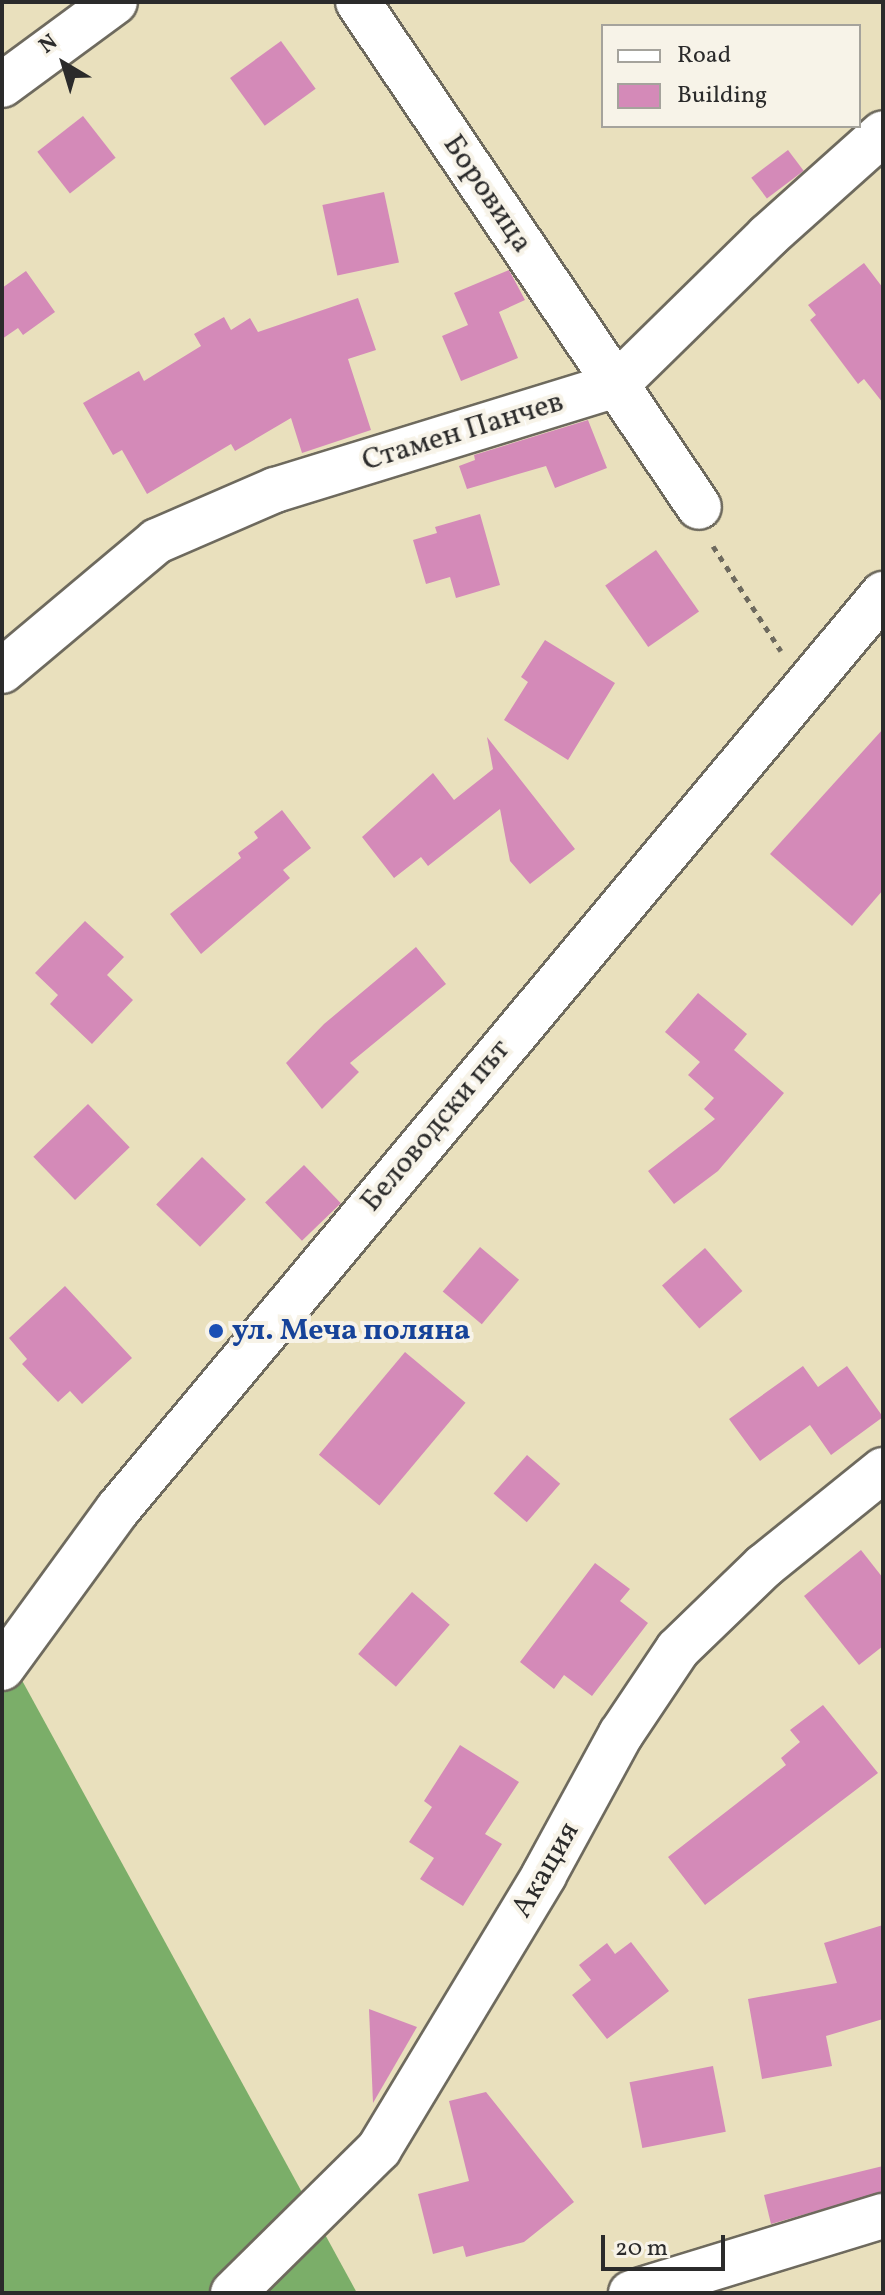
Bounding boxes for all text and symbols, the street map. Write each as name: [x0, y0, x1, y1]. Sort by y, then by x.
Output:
north arrow: [24, 24, 104, 104]
legend: [601, 24, 861, 128]
text: N: [33, 28, 65, 62]
text: Road: [677, 39, 731, 73]
text: Building: [677, 79, 767, 113]
street label: Боровица: [434, 128, 540, 260]
street label: Стамен Панчев: [358, 384, 568, 480]
street label: Беловодски път: [353, 1033, 519, 1219]
place label: ул. Меча поляна: [232, 1313, 470, 1349]
marker: ул. Меча поляна: [207, 1322, 225, 1340]
street label: Акация: [504, 1816, 588, 1924]
scale bar: [605, 2219, 729, 2269]
text: 20 m: [615, 2232, 668, 2266]

